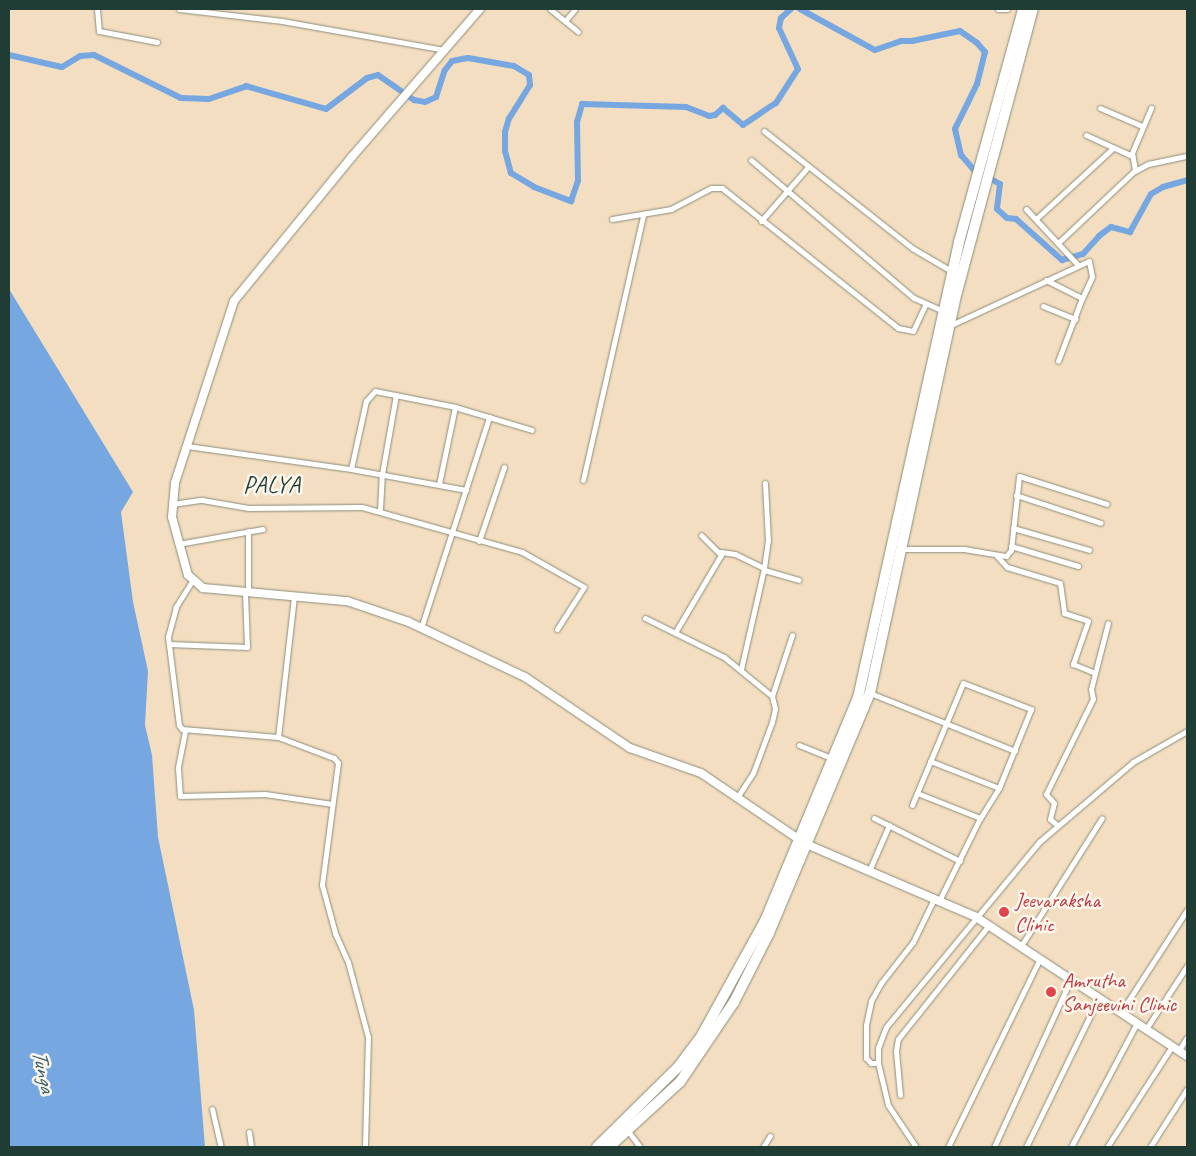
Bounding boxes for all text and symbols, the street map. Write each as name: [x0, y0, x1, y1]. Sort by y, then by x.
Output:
district label: PALYA: [242, 471, 302, 499]
place label: Jeevaraksha Clinic: [1015, 887, 1100, 937]
marker: Jeevaraksha Clinic: [997, 905, 1011, 919]
place label: Amrutha Sanjeevini Clinic: [1062, 967, 1177, 1017]
marker: Amrutha Sanjeevini Clinic: [1044, 985, 1058, 999]
water label: Tunga: [26, 1047, 60, 1095]

